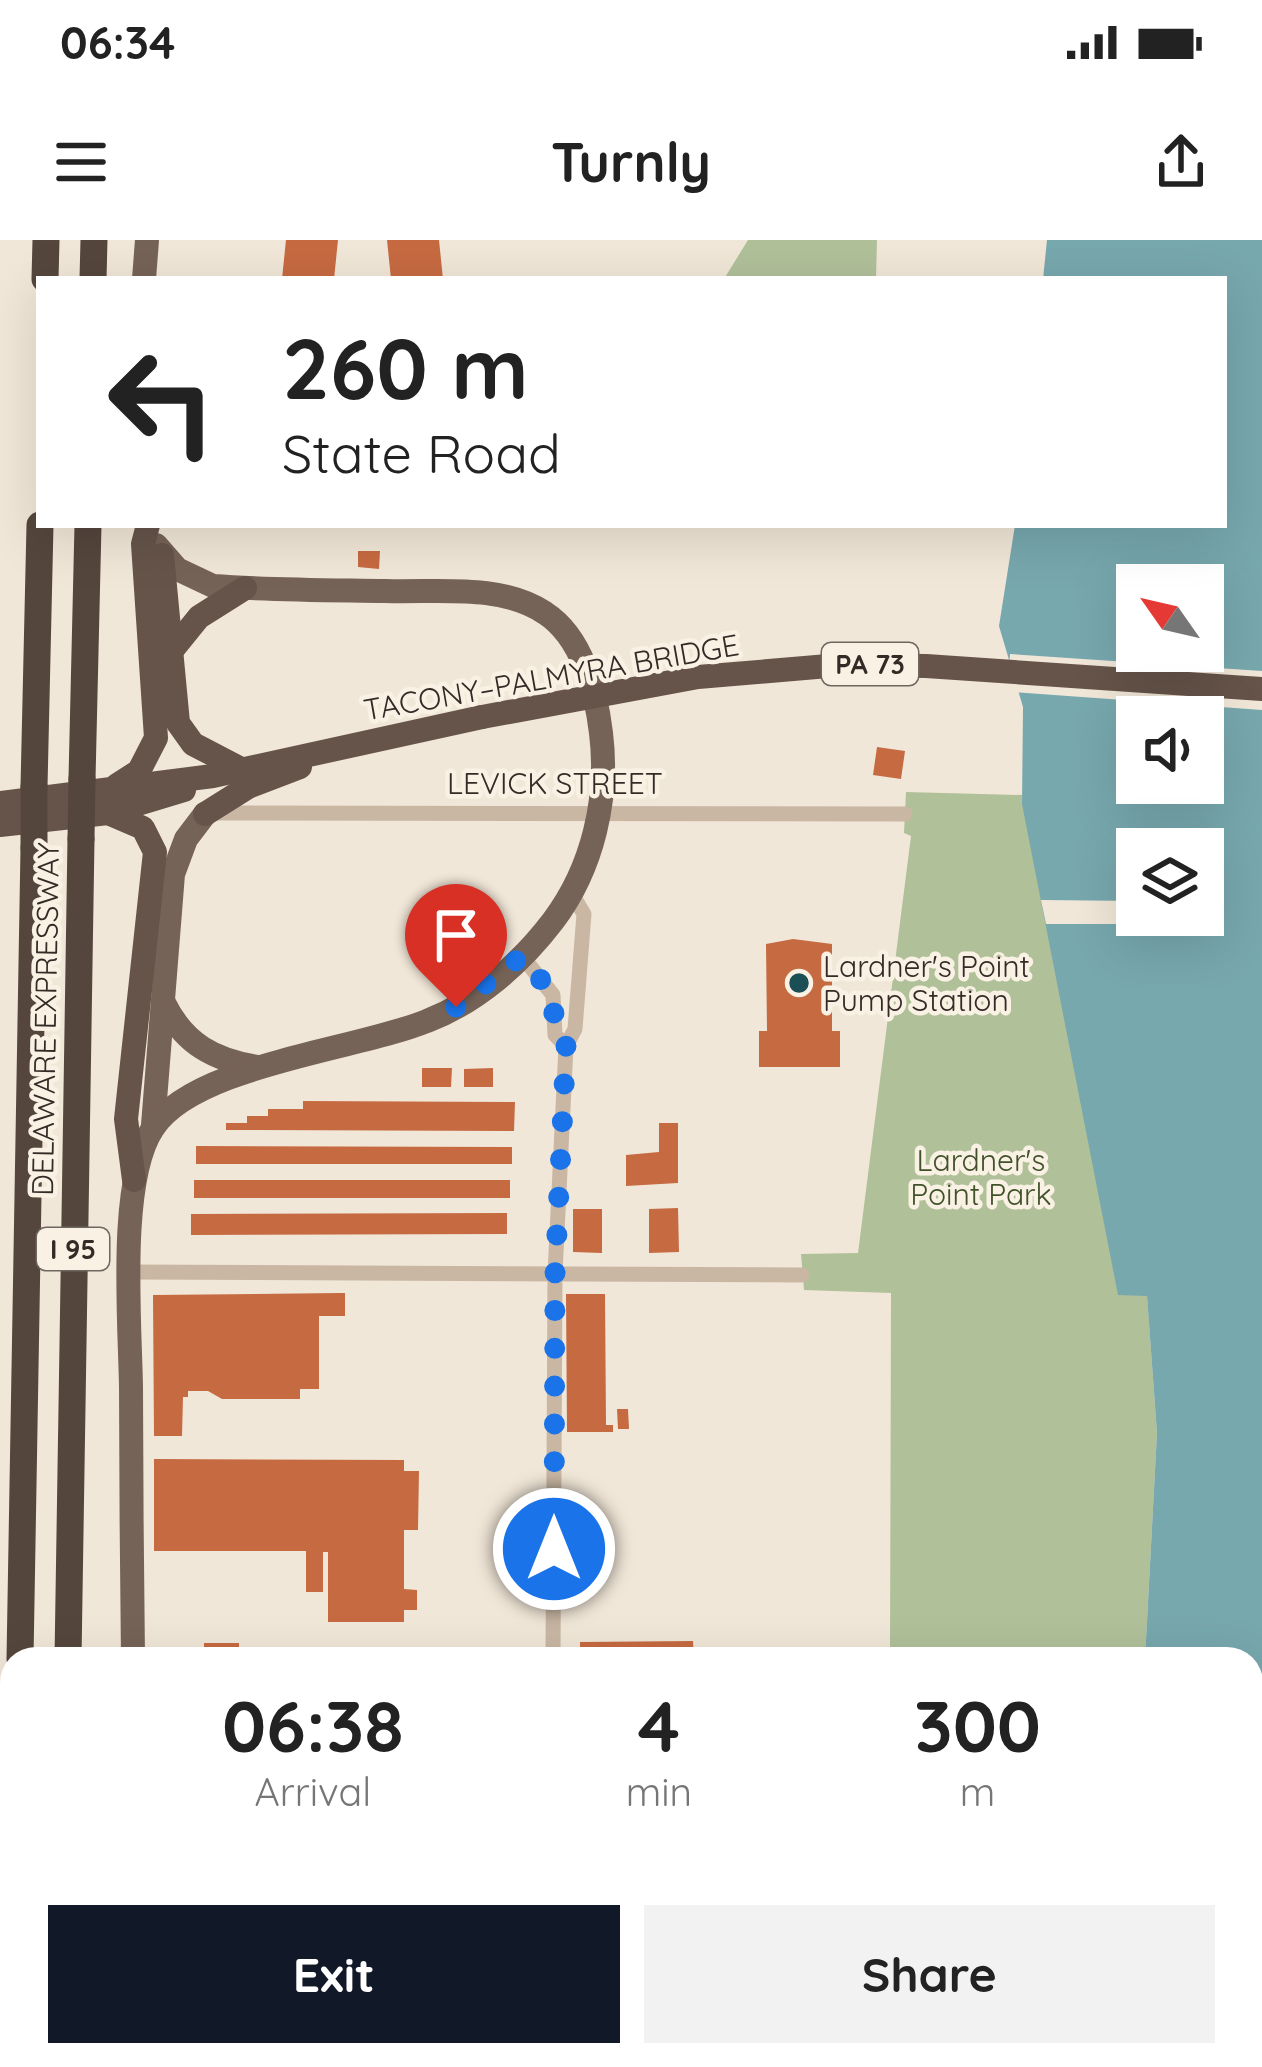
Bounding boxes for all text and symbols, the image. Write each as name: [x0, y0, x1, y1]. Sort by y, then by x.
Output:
text: 06:34: [60, 14, 175, 70]
text: Turnly: [551, 128, 711, 196]
icon: menu: [48, 129, 114, 195]
icon: share: [1148, 129, 1214, 195]
text: 260 m: [282, 315, 529, 420]
icon: left: [84, 324, 240, 480]
text: State Road: [282, 419, 561, 487]
north arrow: [1116, 564, 1224, 672]
map controls: [1116, 564, 1224, 936]
street label: TACONY–PALMYRA BRIDGE: [360, 625, 742, 729]
road number: PA 73: [822, 643, 918, 685]
button: sound: [1116, 696, 1224, 804]
street label: LEVICK STREET: [447, 764, 663, 802]
button: layers: [1116, 828, 1224, 936]
street label: DELAWARE EXPRESSWAY: [23, 842, 67, 1196]
pin: [405, 884, 507, 1007]
icon: arrive: [423, 902, 489, 968]
place label: Lardner's Point Pump Station: [823, 947, 1030, 1019]
marker: Lardner's Point Pump Station: [786, 970, 812, 996]
park label: Lardner's Point Park: [910, 1141, 1052, 1213]
road number: I 95: [37, 1228, 109, 1270]
position arrow: [491, 1486, 617, 1612]
text: 06:38: [222, 1680, 404, 1770]
text: 4: [638, 1680, 680, 1770]
text: 300: [914, 1680, 1041, 1770]
text: Arrival: [254, 1767, 371, 1816]
text: min: [626, 1767, 692, 1816]
text: m: [960, 1767, 995, 1816]
button: Exit: [48, 1905, 620, 2043]
button: Share: [644, 1905, 1215, 2043]

